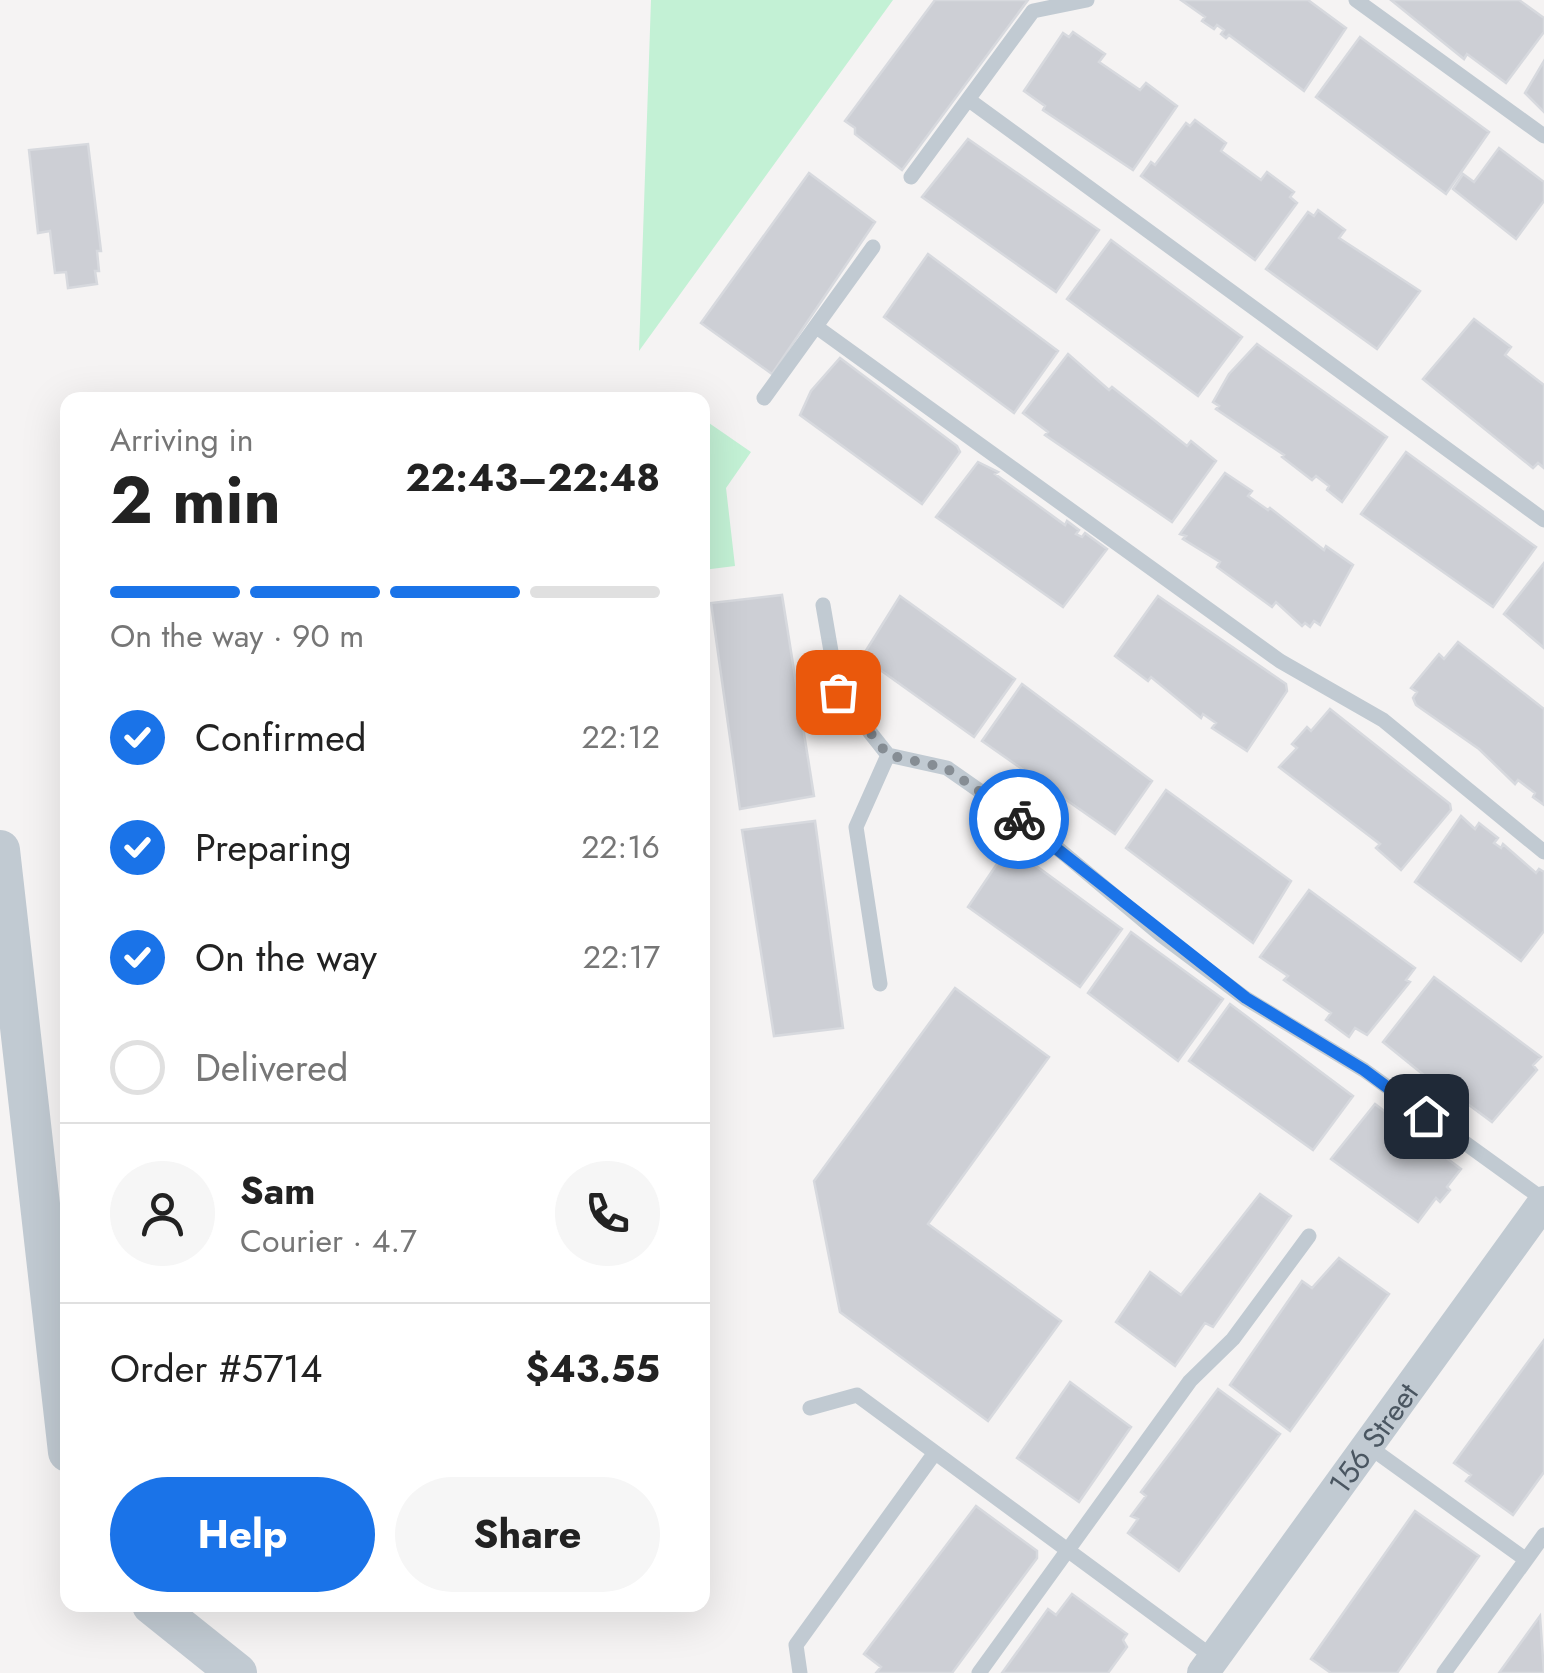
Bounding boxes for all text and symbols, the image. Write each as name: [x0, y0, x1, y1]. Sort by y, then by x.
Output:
text: Arriving in: [110, 417, 254, 463]
text: 22:43–22:48: [406, 450, 660, 505]
text: 2 min: [110, 453, 281, 547]
text: On the way · 90 m: [110, 613, 364, 659]
pin: [796, 650, 881, 735]
icon: bag: [811, 665, 866, 720]
icon: check: [110, 710, 165, 765]
text: Confirmed: [195, 710, 366, 765]
text: 22:12: [581, 714, 660, 760]
courier: [969, 769, 1069, 869]
icon: bike: [992, 792, 1047, 847]
icon: check: [110, 820, 165, 875]
text: Preparing: [195, 820, 352, 875]
text: 22:16: [581, 824, 660, 870]
icon: check: [110, 930, 165, 985]
text: On the way: [195, 930, 377, 985]
text: 22:17: [583, 934, 660, 980]
text: Delivered: [195, 1040, 348, 1095]
pin: [1384, 1074, 1469, 1159]
icon: home: [1399, 1089, 1454, 1144]
button: person: [110, 1161, 215, 1266]
button: phone: [555, 1161, 660, 1266]
text: Sam: [240, 1163, 315, 1218]
text: Courier · 4.7: [240, 1218, 417, 1264]
text: Order #5714: [110, 1341, 322, 1396]
text: $43.55: [526, 1341, 660, 1396]
street label: 156 Street: [1318, 1373, 1429, 1503]
button: Help: [110, 1477, 375, 1592]
button: Share: [395, 1477, 660, 1592]

